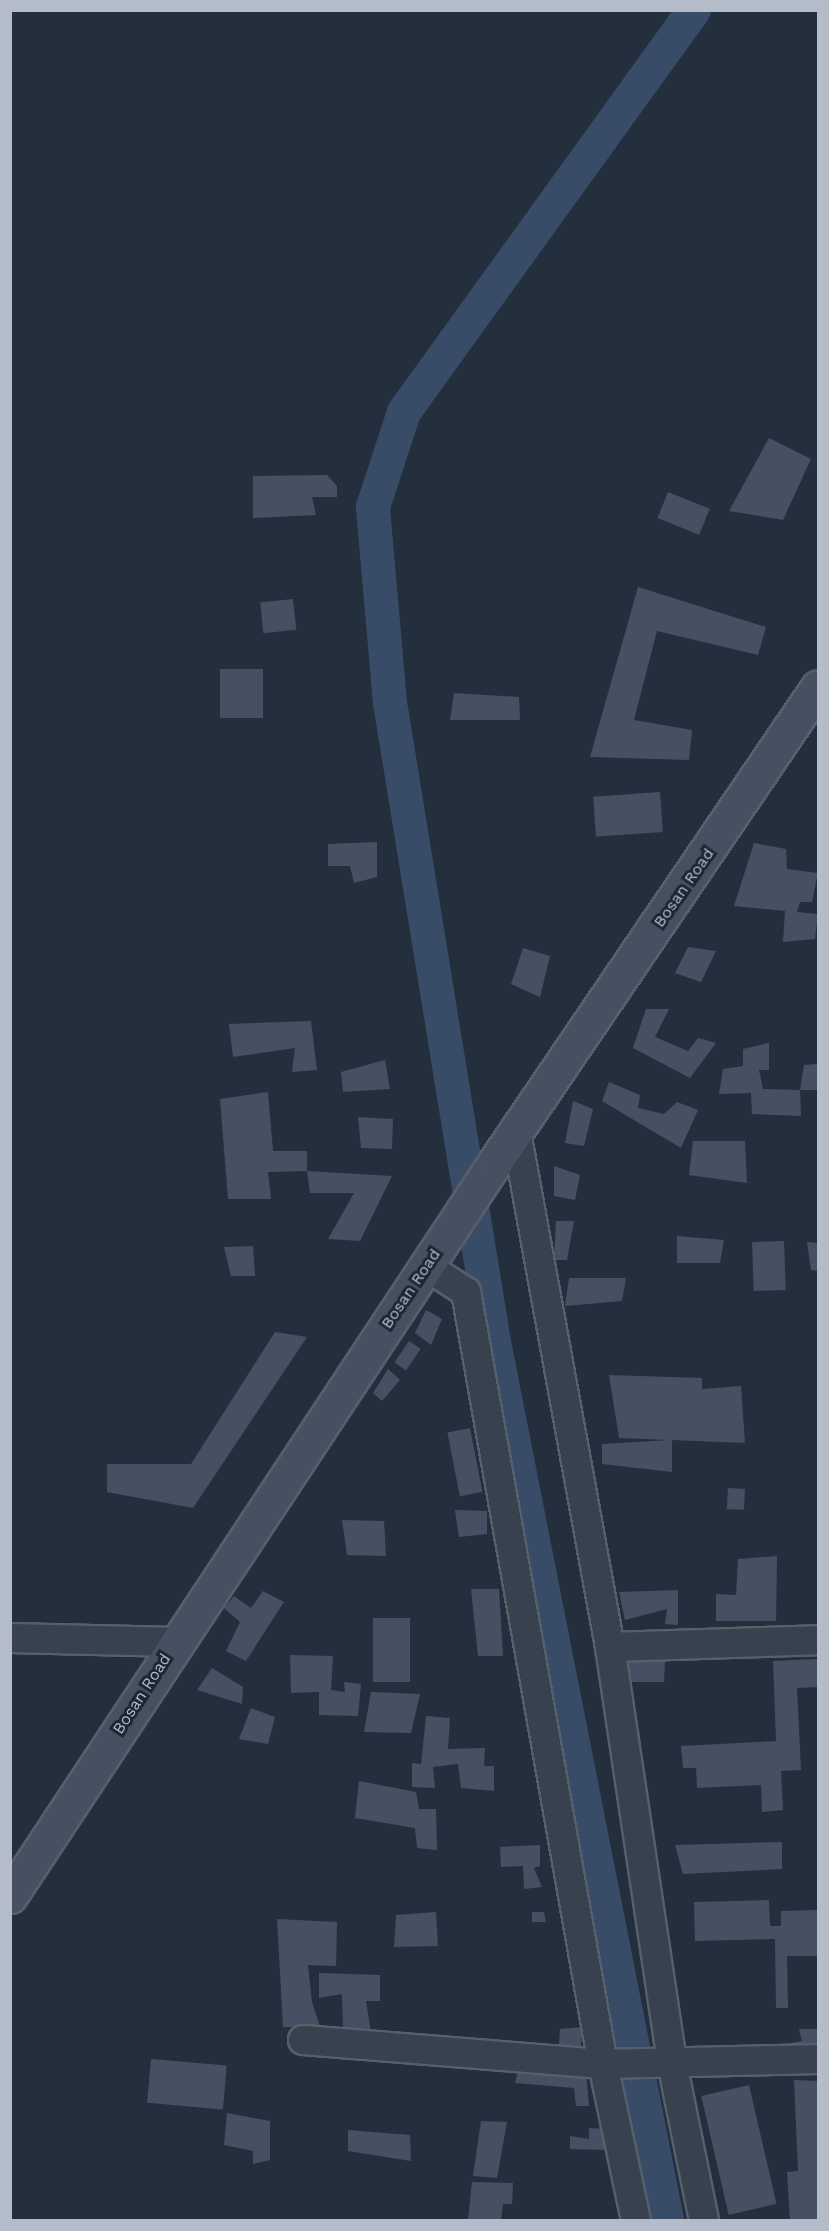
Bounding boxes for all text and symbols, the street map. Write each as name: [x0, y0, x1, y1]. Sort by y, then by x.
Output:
street label: Bosan Road: [650, 845, 718, 931]
street label: Bosan Road: [377, 1246, 445, 1332]
street label: Bosan Road: [109, 1650, 175, 1738]

